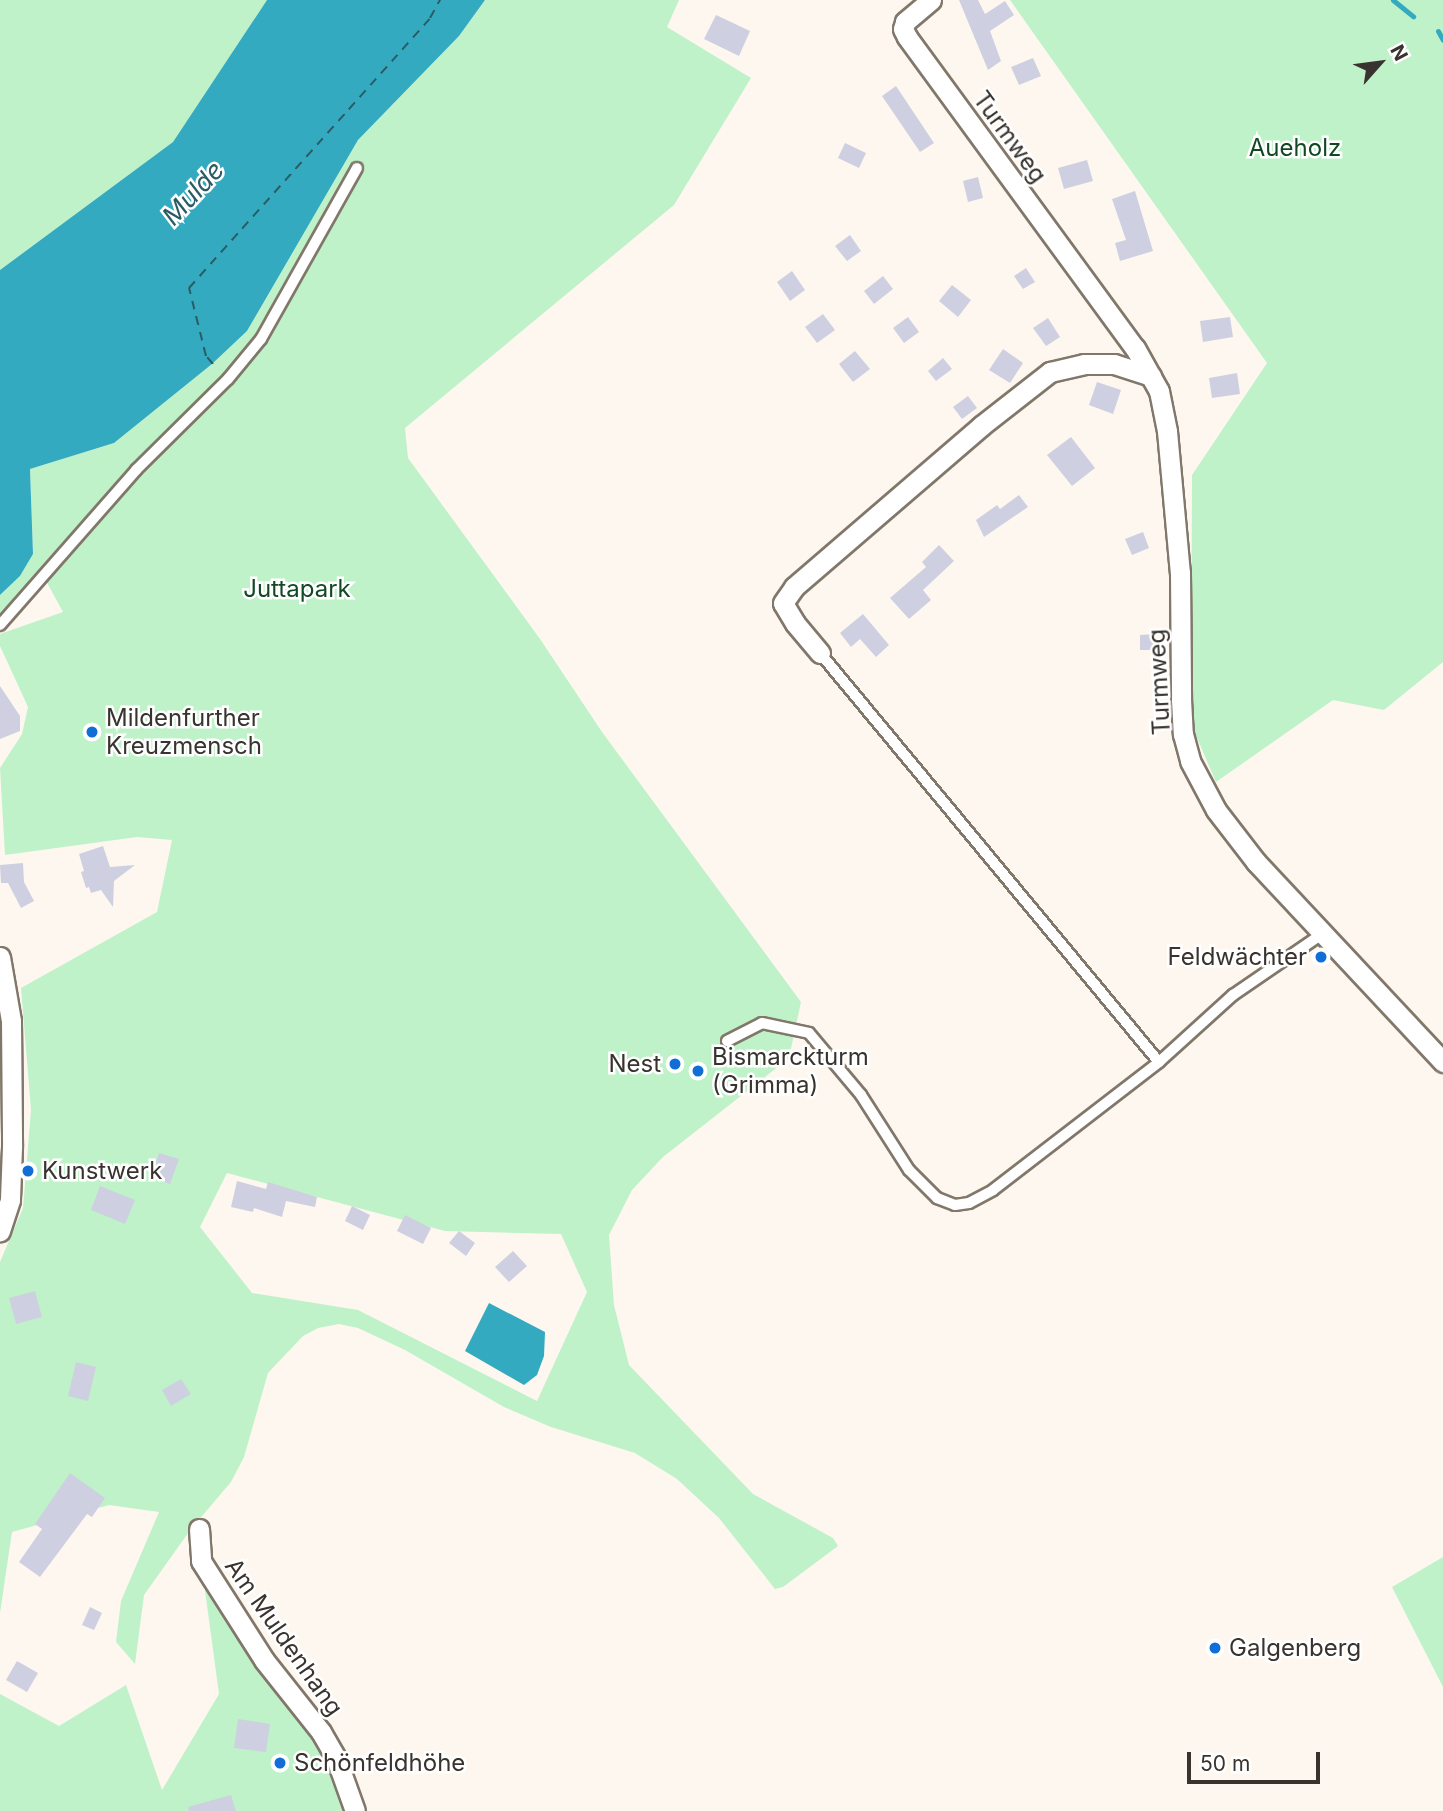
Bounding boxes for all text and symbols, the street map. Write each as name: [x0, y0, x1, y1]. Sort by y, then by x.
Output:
north arrow: [1345, 28, 1415, 98]
text: N: [1385, 41, 1413, 65]
street label: Turmweg: [967, 86, 1053, 188]
park label: Aueholz: [1249, 134, 1341, 162]
water label: Mulde: [156, 155, 230, 231]
park label: Juttapark: [243, 575, 351, 603]
street label: Turmweg: [1142, 628, 1176, 736]
place label: Mildenfurther Kreuzmensch: [106, 704, 262, 760]
marker: Mildenfurther Kreuzmensch: [84, 724, 100, 740]
place label: Feldwächter: [1168, 943, 1307, 971]
marker: Feldwächter: [1313, 949, 1329, 965]
place label: Bismarckturm (Grimma): [712, 1043, 869, 1099]
place label: Nest: [608, 1050, 661, 1078]
marker: Nest: [667, 1056, 683, 1072]
marker: Bismarckturm (Grimma): [690, 1063, 706, 1079]
place label: Kunstwerk: [42, 1157, 162, 1185]
marker: Kunstwerk: [20, 1163, 36, 1179]
street label: Am Muldenhang: [219, 1553, 349, 1721]
place label: Galgenberg: [1229, 1634, 1361, 1662]
marker: Galgenberg: [1207, 1640, 1223, 1656]
scale bar: [1191, 1738, 1324, 1782]
place label: Schönfeldhöhe: [294, 1749, 465, 1777]
text: 50 m: [1200, 1751, 1250, 1776]
marker: Schönfeldhöhe: [272, 1755, 288, 1771]

